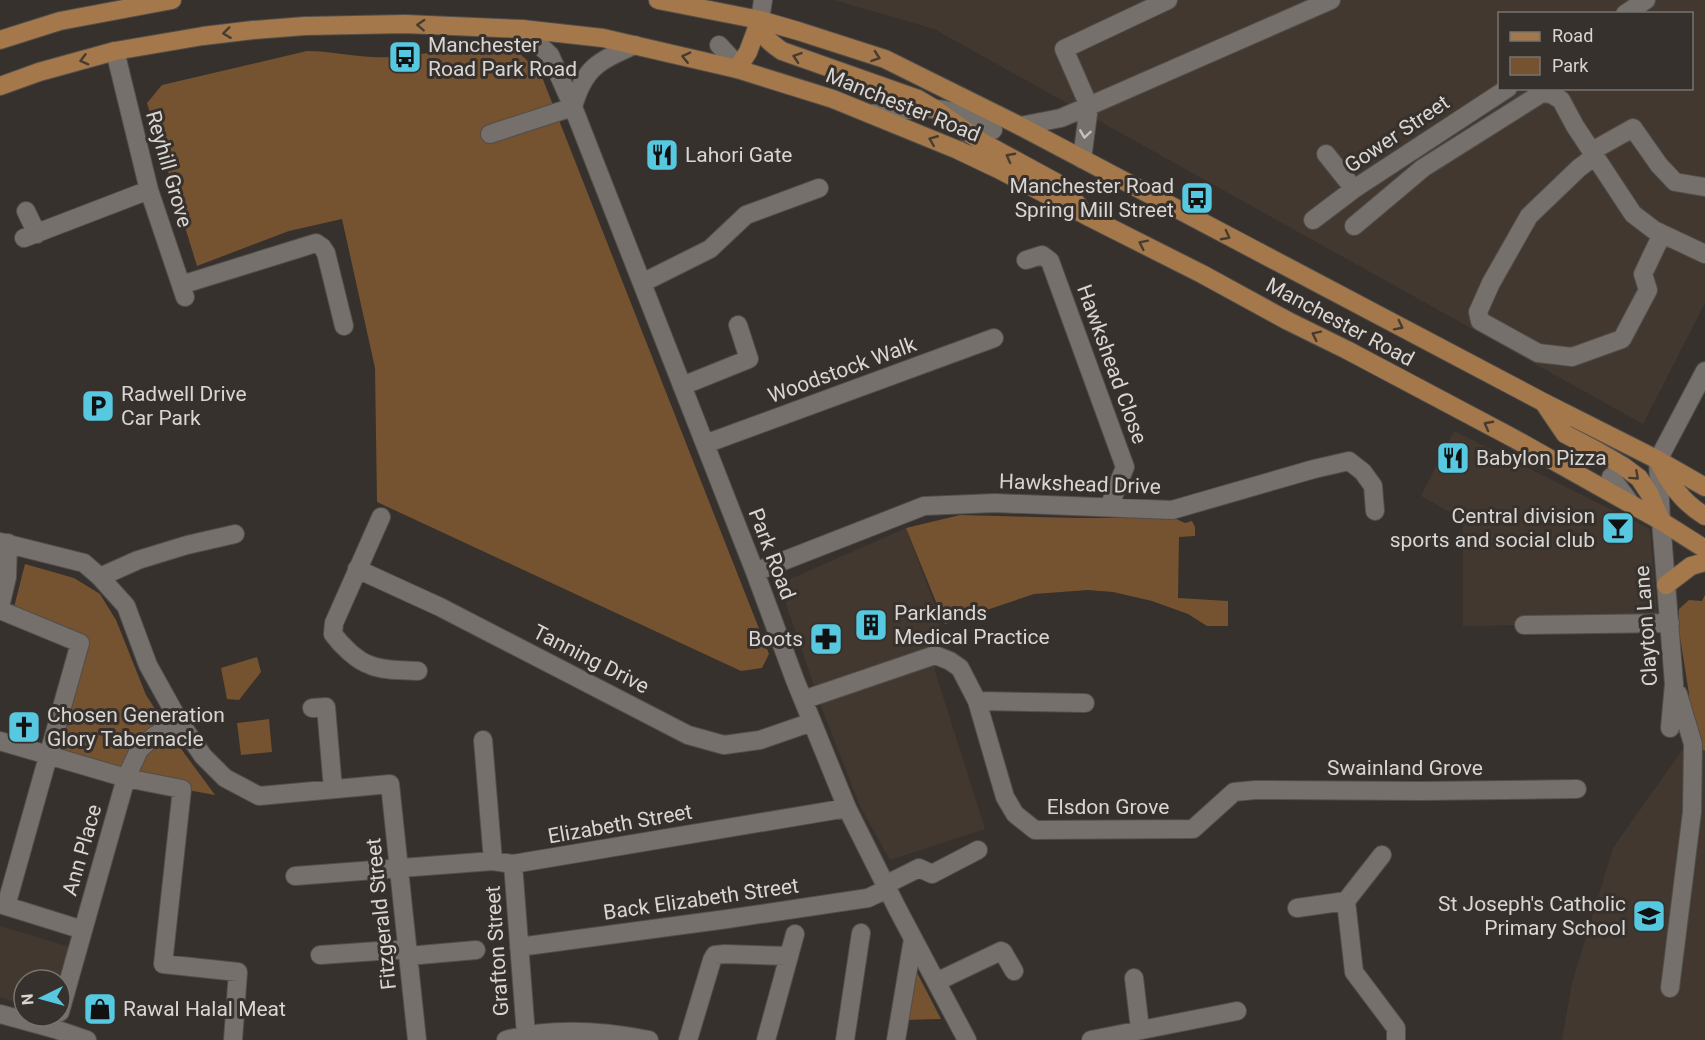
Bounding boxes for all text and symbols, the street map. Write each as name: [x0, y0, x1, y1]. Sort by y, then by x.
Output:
legend: [1498, 12, 1693, 90]
one-way arrow: [417, 18, 426, 31]
text: Road: [1552, 25, 1593, 46]
one-way arrow: [222, 26, 231, 39]
place label: Manchester Road Park Road: [428, 33, 577, 81]
bus stop icon: Manchester Road Park Road: [387, 39, 423, 75]
one-way arrow: [870, 49, 881, 62]
one-way arrow: [792, 51, 803, 64]
one-way arrow: [79, 52, 89, 65]
one-way arrow: [681, 52, 691, 65]
text: Park: [1552, 55, 1589, 76]
street label: Manchester Road: [822, 63, 984, 147]
street label: Gower Street: [1340, 90, 1454, 178]
street label: Reyhill Grove: [141, 108, 197, 230]
one-way arrow: [1080, 129, 1092, 138]
one-way arrow: [928, 135, 939, 147]
restaurant icon: Lahori Gate: [644, 137, 680, 173]
place label: Lahori Gate: [685, 143, 792, 167]
one-way arrow: [1006, 153, 1016, 164]
place label: Manchester Road Spring Mill Street: [1010, 174, 1174, 222]
bus stop icon: Manchester Road Spring Mill Street: [1179, 180, 1215, 216]
one-way arrow: [1220, 229, 1231, 240]
one-way arrow: [1139, 240, 1149, 251]
street label: Manchester Road: [1262, 273, 1418, 371]
street label: Hawkshead Close: [1072, 281, 1152, 447]
one-way arrow: [1393, 319, 1404, 330]
one-way arrow: [1311, 330, 1322, 342]
street label: Woodstock Walk: [765, 332, 920, 408]
place label: Radwell Drive Car Park: [121, 382, 247, 430]
parking icon: Radwell Drive Car Park: [80, 388, 116, 424]
one-way arrow: [1484, 421, 1495, 432]
restaurant icon: Babylon Pizza: [1435, 440, 1471, 476]
place label: Babylon Pizza: [1476, 446, 1607, 470]
street label: Hawkshead Drive: [999, 469, 1161, 499]
one-way arrow: [1628, 469, 1638, 480]
place label: Central division sports and social club: [1390, 504, 1595, 552]
street label: Park Road: [744, 505, 800, 603]
bar icon: Central division sports and social club: [1600, 510, 1636, 546]
street label: Clayton Lane: [1630, 565, 1662, 687]
place label: Parklands Medical Practice: [894, 601, 1050, 649]
building icon: Parklands Medical Practice: [853, 607, 889, 643]
street label: Tanning Drive: [529, 620, 653, 698]
pharmacy icon: Boots: [808, 621, 844, 657]
place label: Boots: [748, 627, 803, 651]
place label: Chosen Generation Glory Tabernacle: [47, 703, 225, 751]
church icon: Chosen Generation Glory Tabernacle: [6, 709, 42, 745]
street label: Swainland Grove: [1327, 756, 1483, 780]
street label: Elsdon Grove: [1047, 795, 1169, 819]
street label: Elizabeth Street: [546, 799, 694, 848]
street label: Ann Place: [58, 802, 106, 898]
street label: Fitzgerald Street: [361, 837, 401, 991]
street label: Back Elizabeth Street: [602, 873, 800, 925]
street label: Grafton Street: [480, 885, 514, 1017]
place label: St Joseph's Catholic Primary School: [1438, 892, 1626, 940]
school or university icon: St Joseph's Catholic Primary School: [1631, 898, 1667, 934]
north arrow: [12, 968, 72, 1028]
shop icon: Rawal Halal Meat: [82, 991, 118, 1027]
text: N: [18, 993, 38, 1006]
place label: Rawal Halal Meat: [123, 997, 286, 1021]

